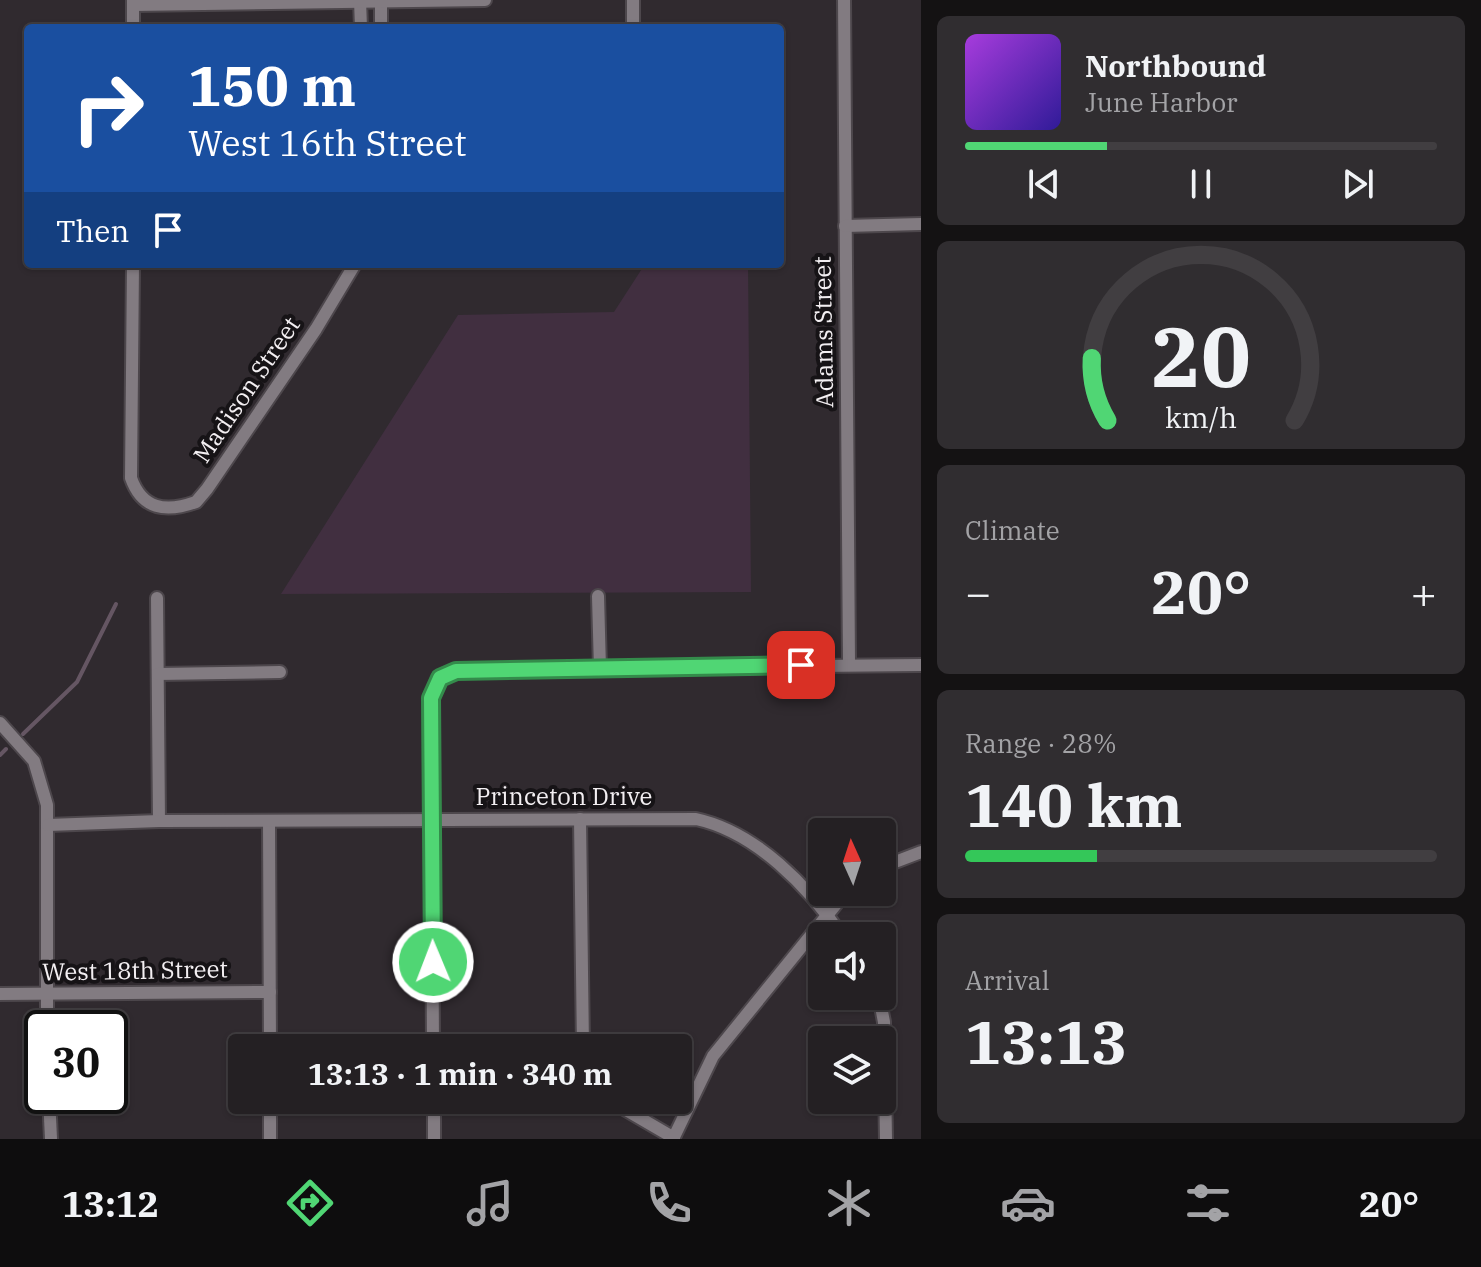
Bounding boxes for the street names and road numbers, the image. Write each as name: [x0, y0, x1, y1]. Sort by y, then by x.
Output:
street label: Adams Street: [806, 256, 840, 408]
street label: Madison Street: [185, 310, 307, 469]
street label: Princeton Drive: [476, 780, 652, 812]
street label: West 18th Street: [42, 952, 228, 988]

